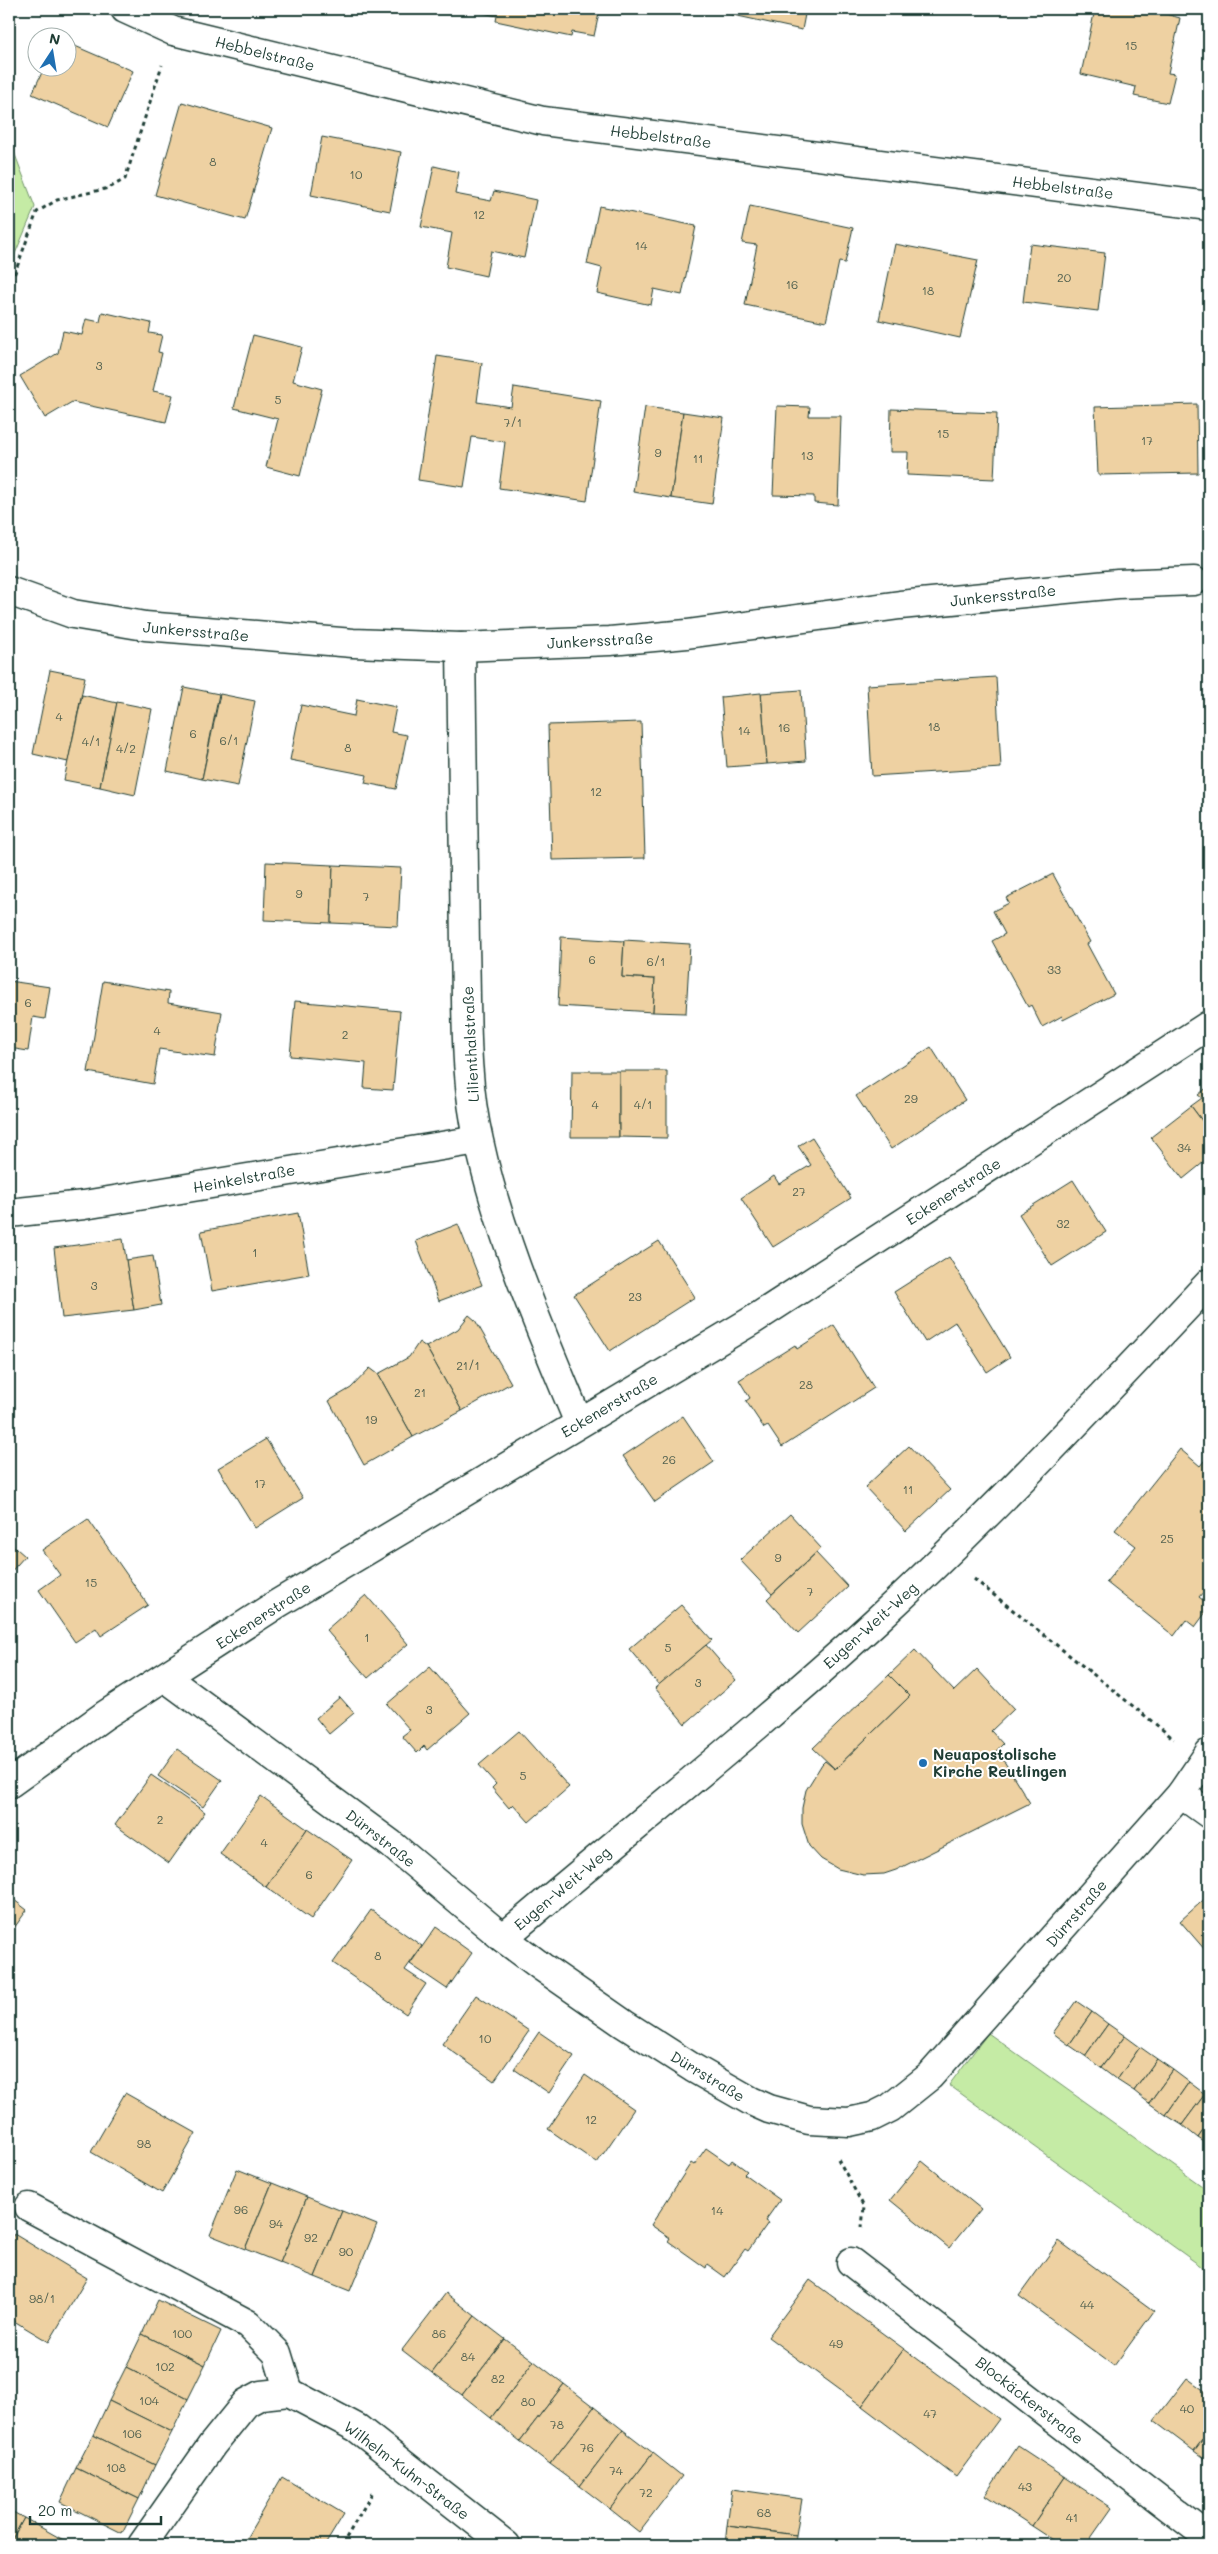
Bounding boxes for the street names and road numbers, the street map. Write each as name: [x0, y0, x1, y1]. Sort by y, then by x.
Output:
street label: Hebbelstraße: [213, 31, 317, 75]
street label: Hebbelstraße: [609, 120, 713, 152]
street label: Hebbelstraße: [1011, 171, 1115, 203]
street label: Junkersstraße: [949, 579, 1057, 611]
street label: Junkersstraße: [142, 616, 250, 646]
street label: Junkersstraße: [546, 627, 654, 653]
street label: Lilienthalstraße: [457, 985, 483, 1103]
street label: Eckenerstraße: [902, 1153, 1004, 1229]
street label: Heinkelstraße: [191, 1159, 297, 1197]
street label: Eckenerstraße: [557, 1368, 661, 1442]
street label: Eckenerstraße: [212, 1577, 314, 1653]
street label: Eugen-Weit-Weg: [819, 1577, 922, 1673]
street label: Dürrstraße: [342, 1805, 420, 1871]
street label: Eugen-Weit-Weg: [509, 1841, 615, 1934]
street label: Dürrstraße: [1041, 1875, 1111, 1951]
street label: Dürrstraße: [667, 2046, 749, 2106]
street label: Blockäckerstraße: [972, 2352, 1088, 2448]
street label: Wilhelm-Kuhn-Straße: [340, 2416, 474, 2524]

